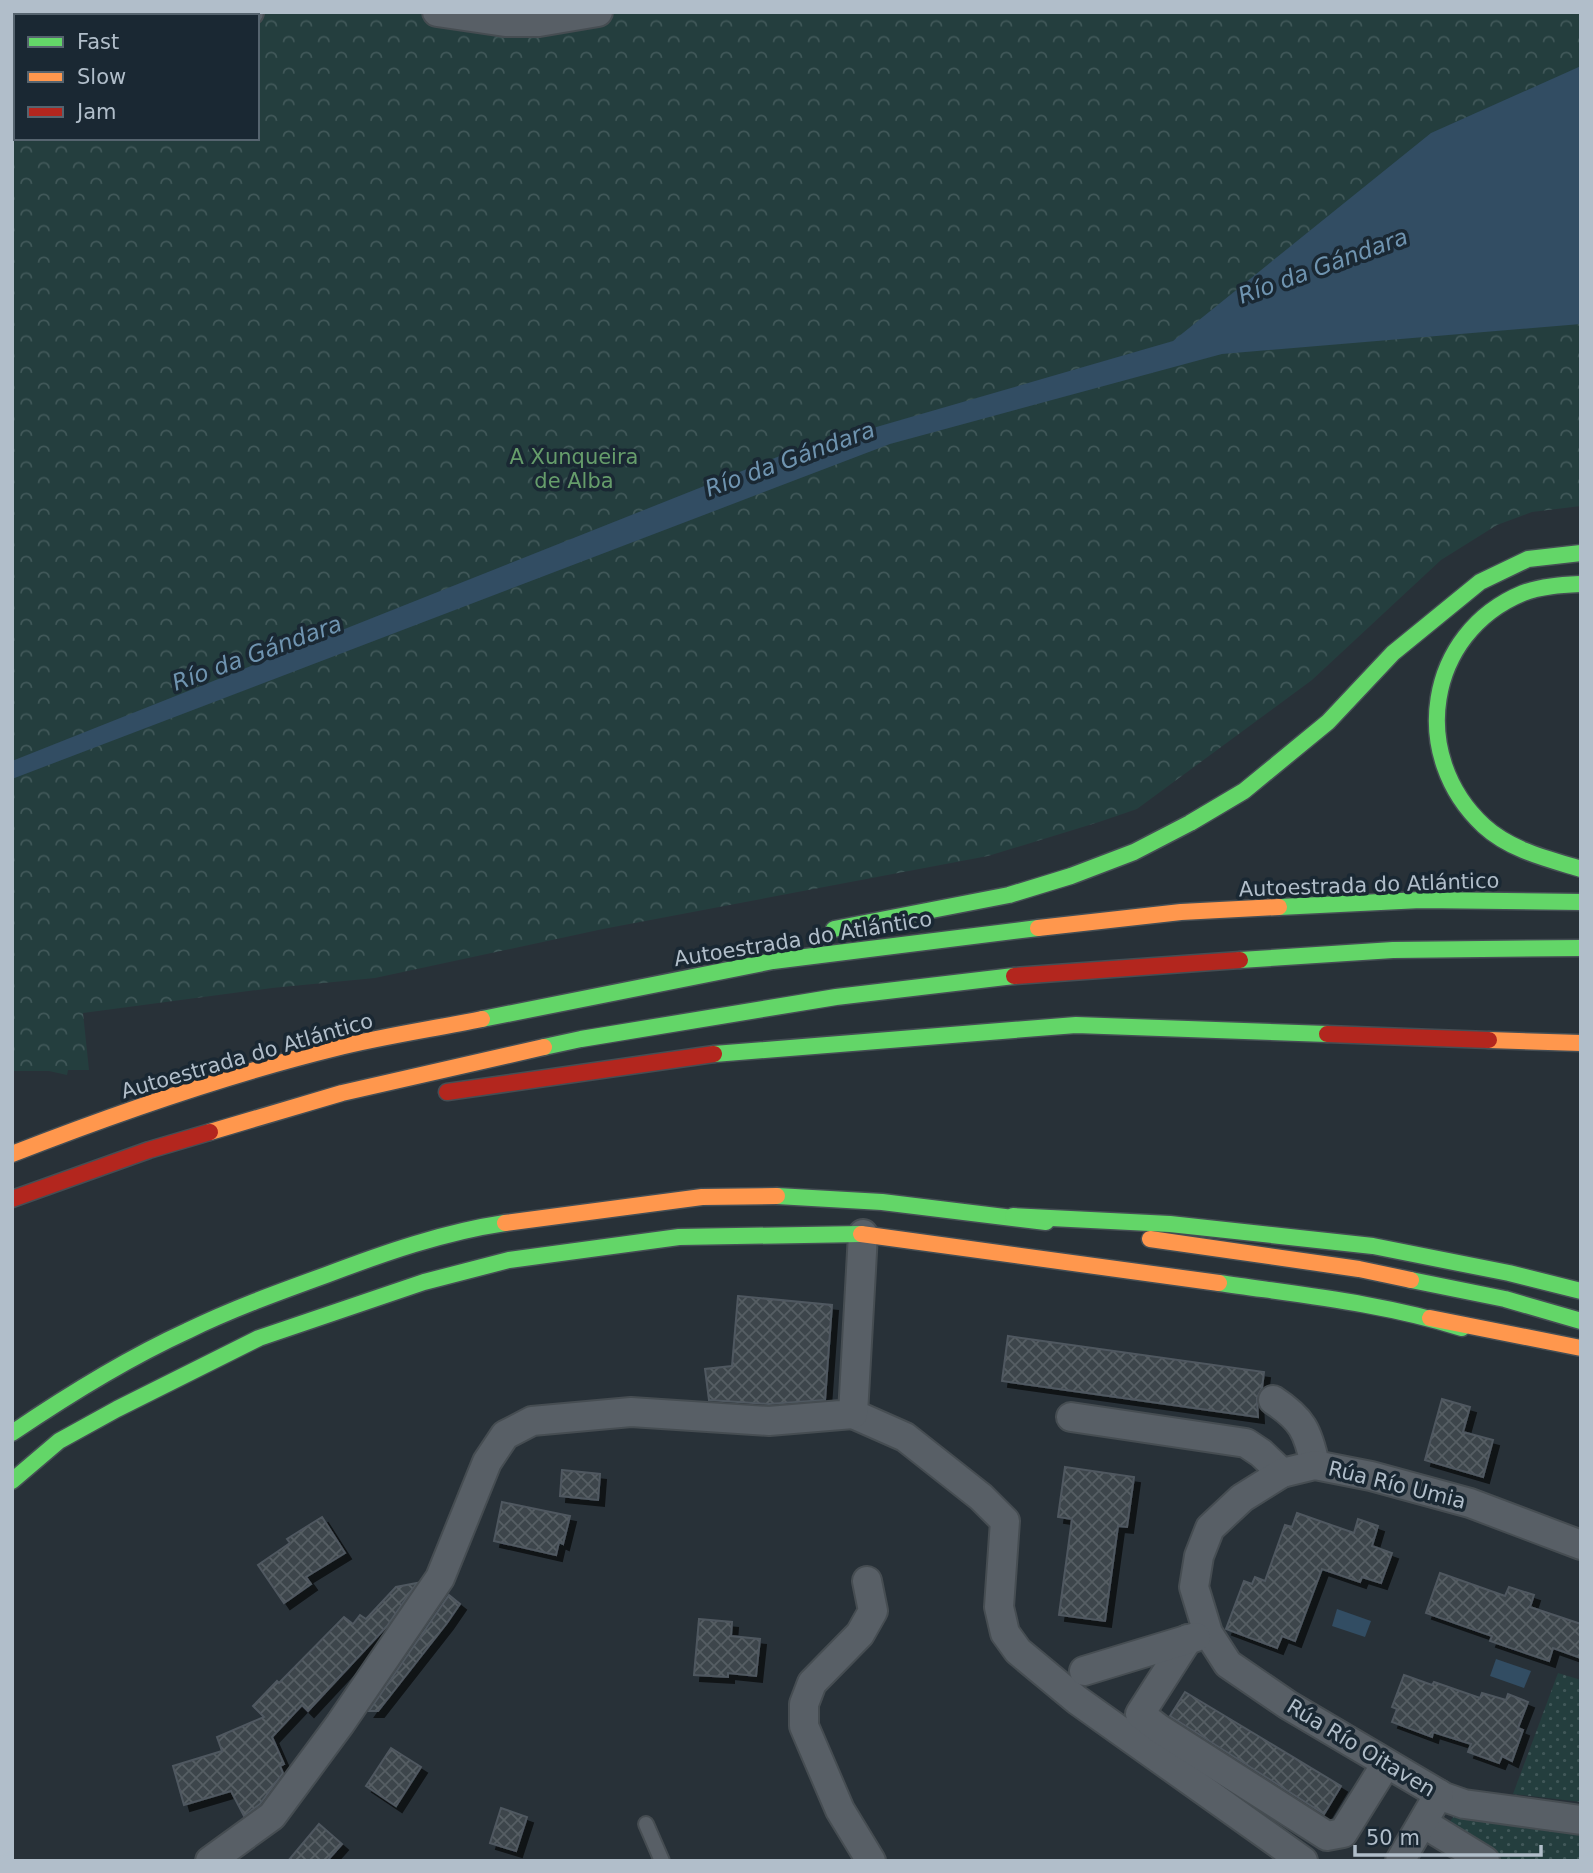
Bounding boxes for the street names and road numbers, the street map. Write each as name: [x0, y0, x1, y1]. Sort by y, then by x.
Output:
street label: Autoestrada do Atlántico: [1238, 868, 1500, 902]
street label: Autoestrada do Atlántico: [672, 907, 934, 971]
street label: Autoestrada do Atlántico: [118, 1009, 376, 1103]
street label: Rúa Río Umia: [1326, 1456, 1468, 1514]
street label: Rúa Río Oitaven: [1283, 1694, 1439, 1802]

